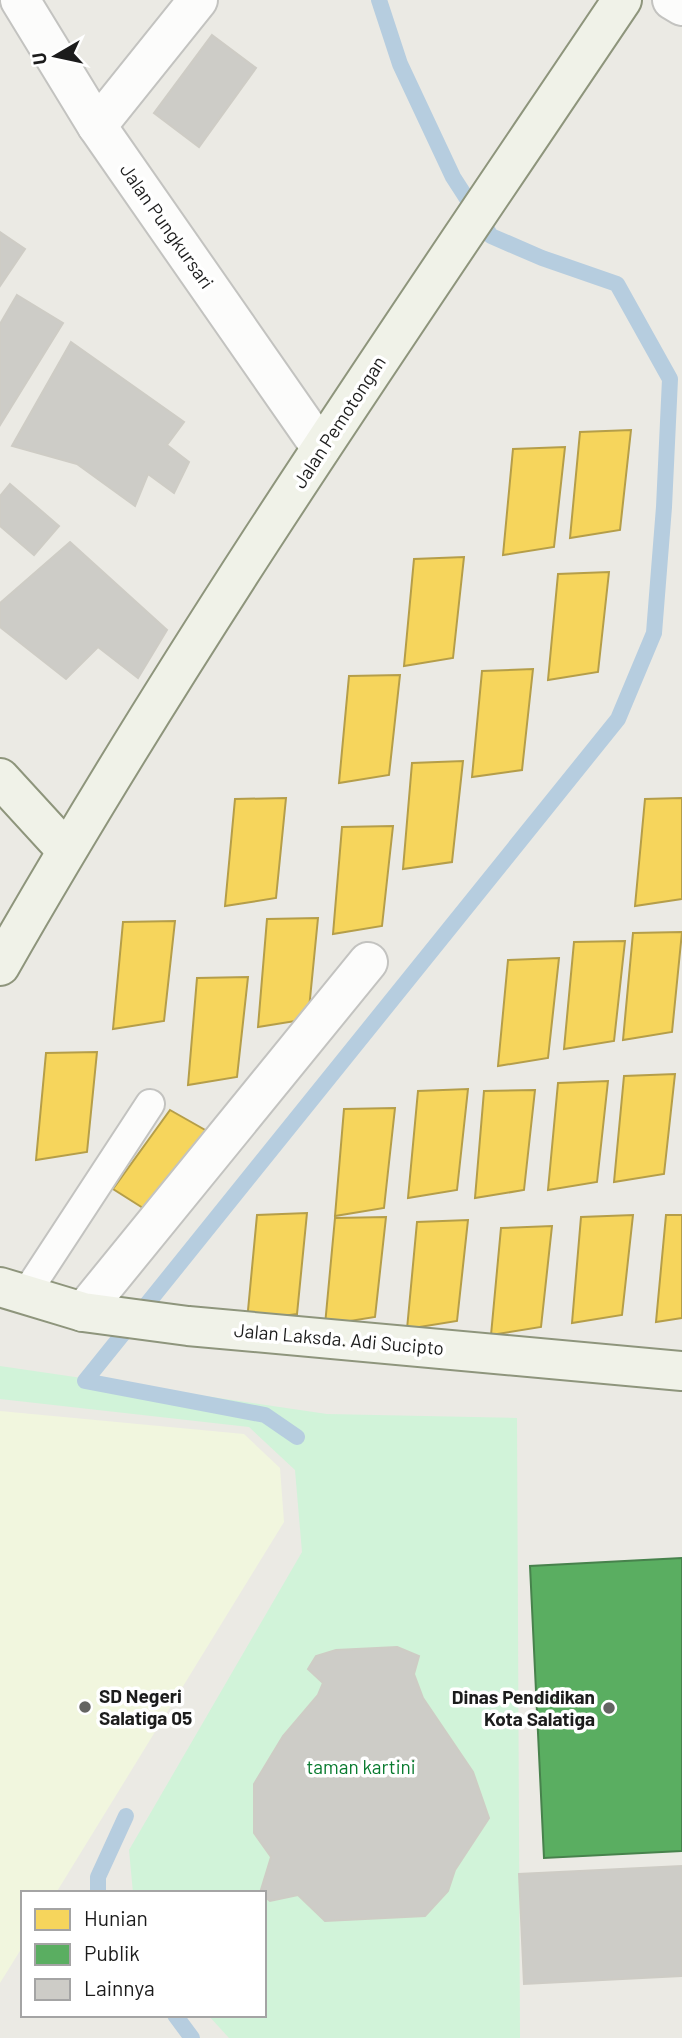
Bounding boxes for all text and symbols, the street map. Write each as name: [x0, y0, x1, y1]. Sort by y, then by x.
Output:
north arrow: [21, 21, 91, 91]
text: U: [26, 51, 51, 66]
street label: Jalan Pungkursari: [116, 159, 219, 293]
street label: Jalan Pemotongan: [287, 351, 390, 492]
street label: Jalan Laksda. Adi Sucipto: [233, 1318, 445, 1359]
place label: SD Negeri Salatiga 05: [99, 1684, 192, 1729]
place label: Dinas Pendidikan Kota Salatiga: [452, 1685, 595, 1730]
marker: SD Negeri Salatiga 05: [77, 1699, 93, 1715]
marker: Dinas Pendidikan Kota Salatiga: [601, 1700, 617, 1716]
park label: taman kartini: [306, 1755, 416, 1778]
legend: [21, 1891, 266, 2017]
text: Hunian: [84, 1905, 148, 1930]
text: Publik: [84, 1940, 140, 1965]
text: Lainnya: [84, 1975, 155, 2000]

